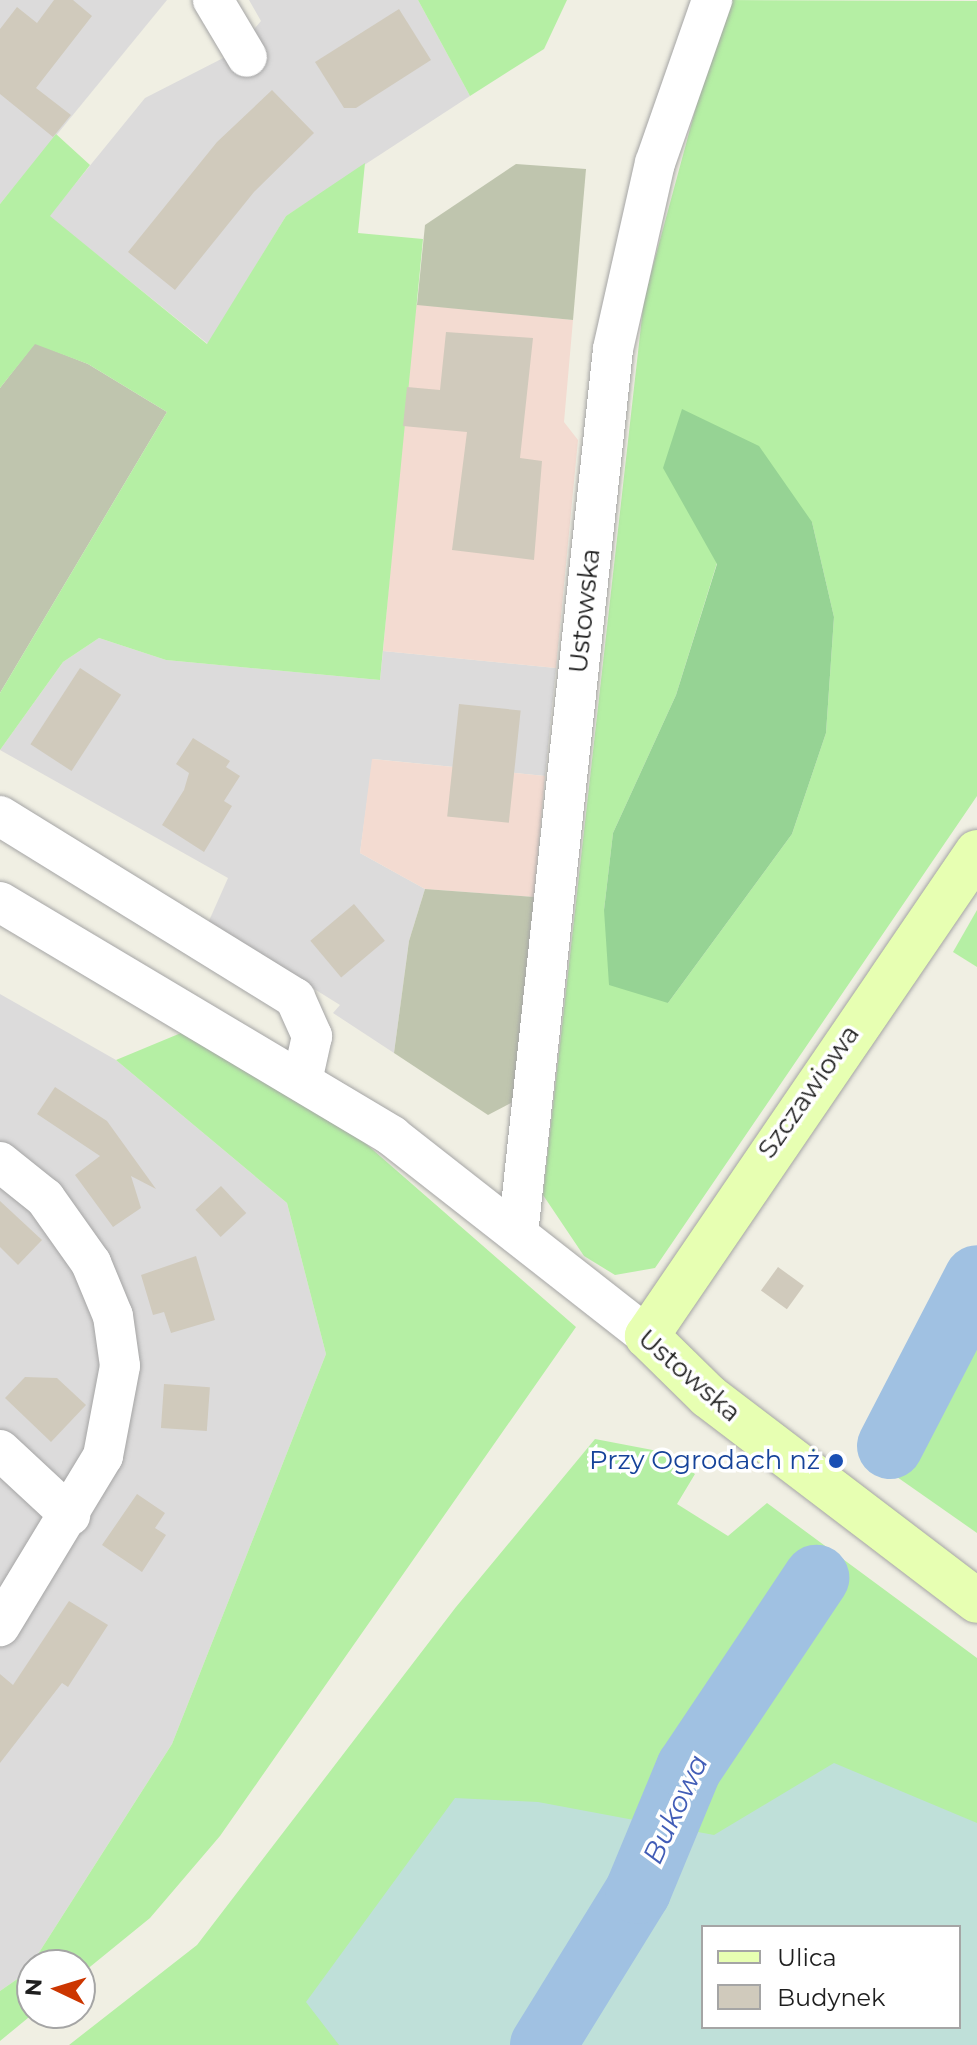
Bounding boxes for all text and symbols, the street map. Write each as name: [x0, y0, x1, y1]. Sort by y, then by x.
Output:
street label: Ustowska: [563, 547, 607, 675]
street label: Szczawiowa: [752, 1019, 866, 1165]
street label: Ustowska: [631, 1323, 747, 1429]
place label: Przy Ogrodach nż: [589, 1445, 820, 1477]
marker: Przy Ogrodach nż: [827, 1452, 845, 1470]
water label: Bukowa: [635, 1749, 715, 1869]
legend: [701, 1925, 961, 2029]
text: Ulica: [777, 1943, 837, 1972]
north arrow: [16, 1949, 96, 2029]
text: N: [19, 1978, 48, 1997]
text: Budynek: [777, 1983, 885, 2012]

